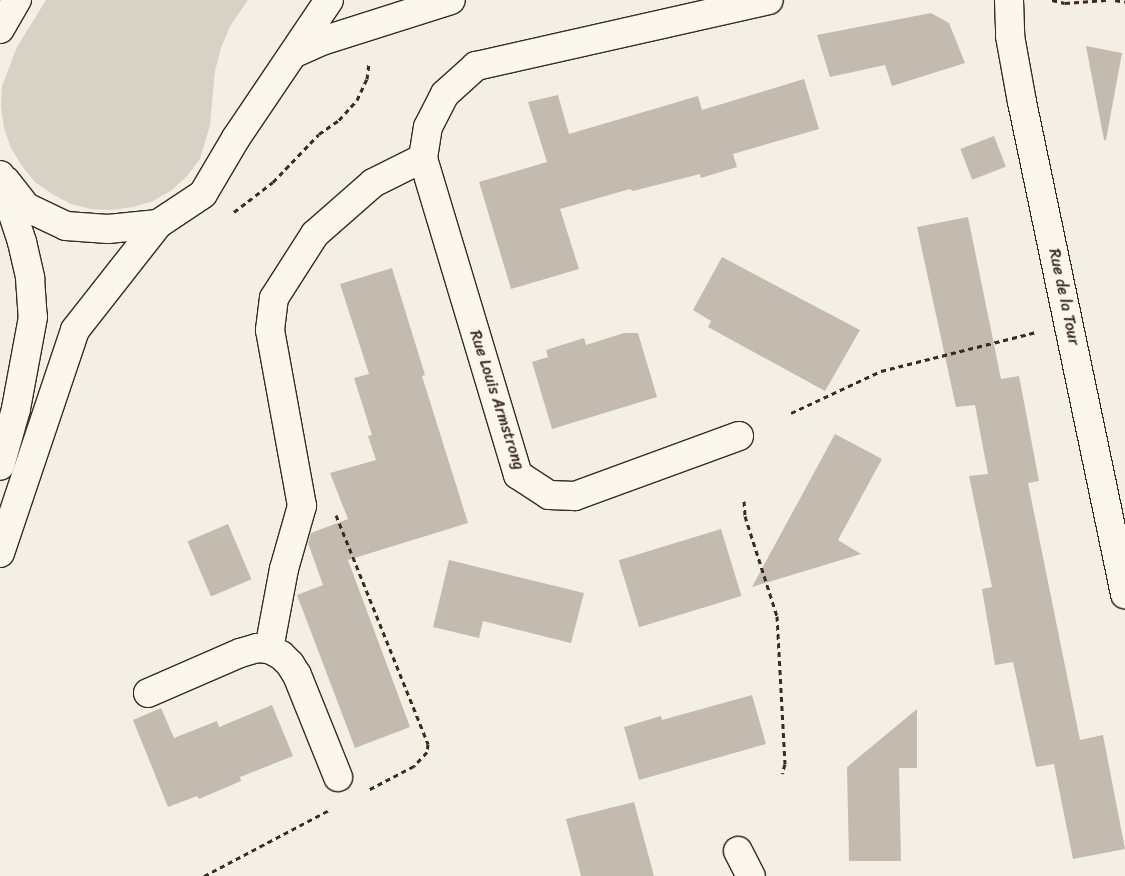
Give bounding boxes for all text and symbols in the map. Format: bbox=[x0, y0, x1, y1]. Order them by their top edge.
street label: Rue de la Tour bbox=[1044, 247, 1084, 347]
street label: Rue Louis Armstrong bbox=[465, 328, 529, 472]

